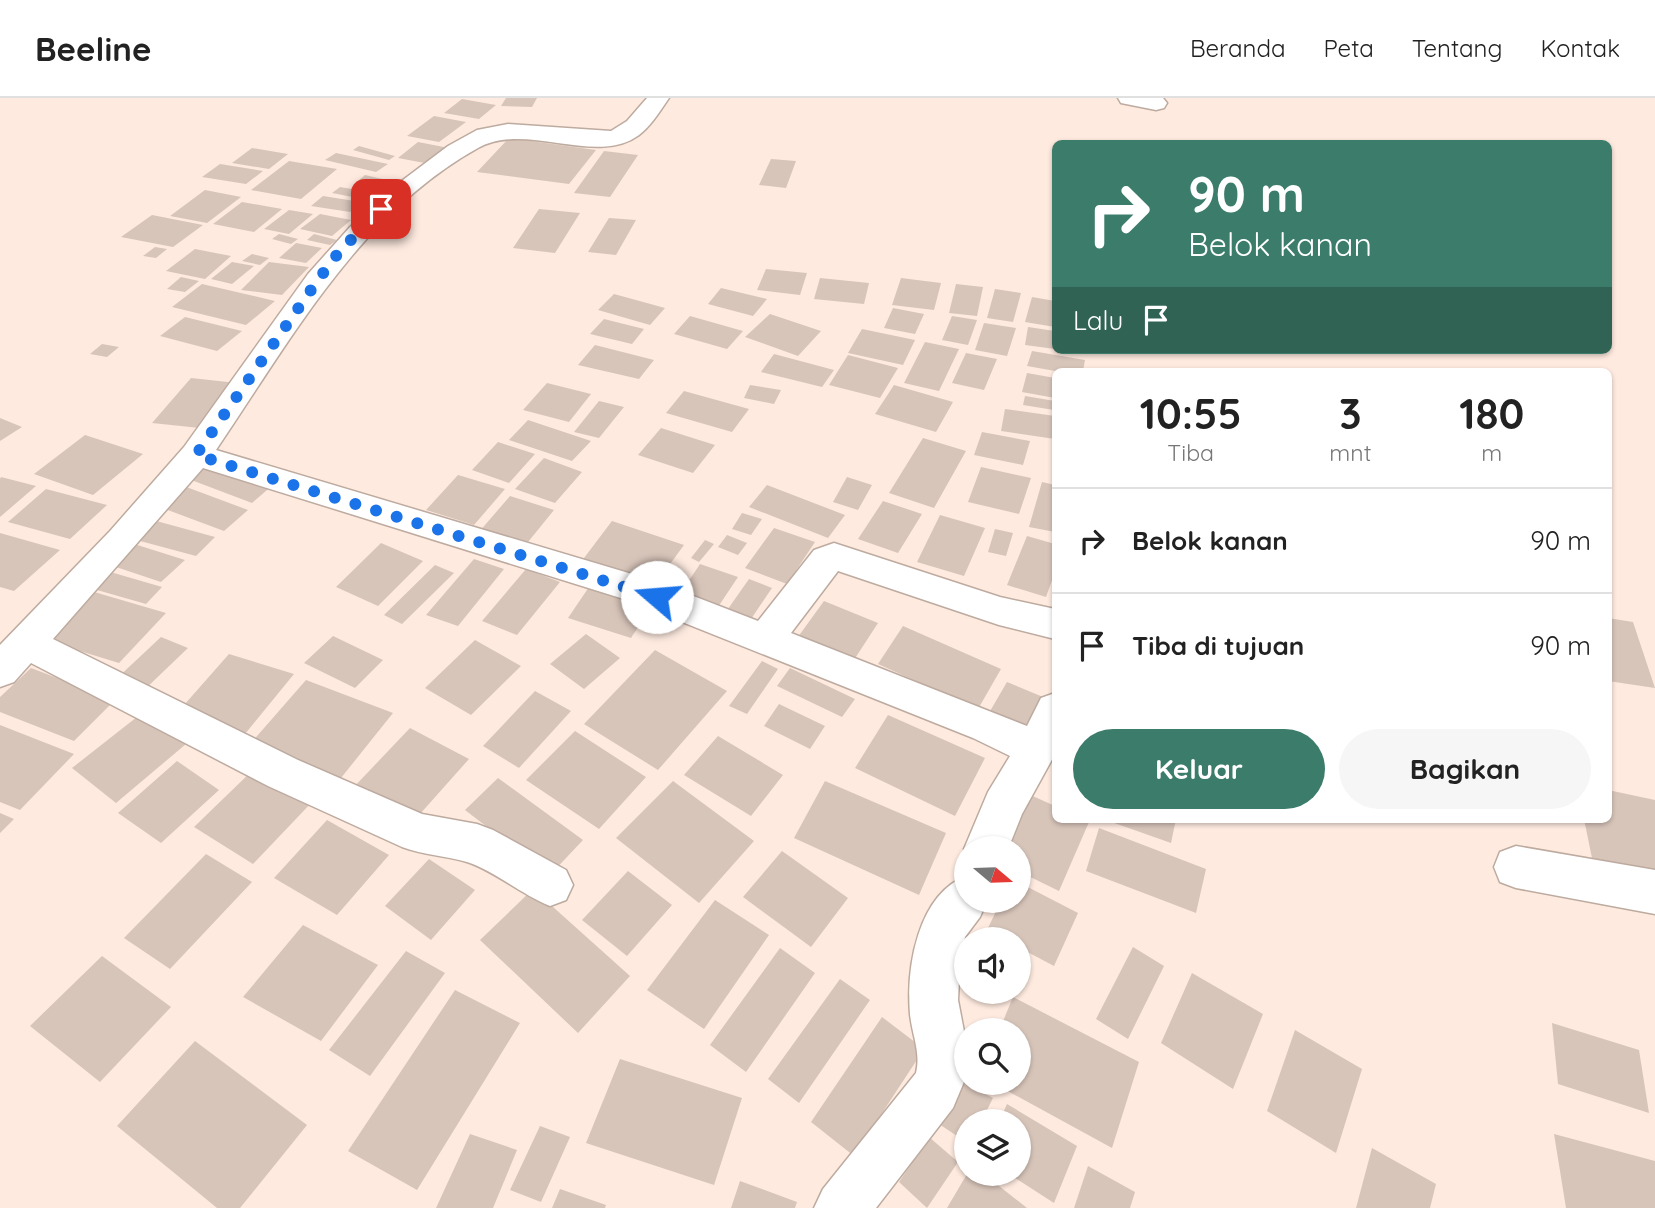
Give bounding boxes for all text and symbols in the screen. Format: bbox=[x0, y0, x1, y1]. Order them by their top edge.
text: Beeline bbox=[35, 28, 151, 69]
text: Beranda bbox=[1190, 33, 1286, 63]
text: Peta bbox=[1324, 33, 1374, 63]
text: Tentang bbox=[1412, 33, 1502, 63]
text: Kontak bbox=[1540, 33, 1620, 63]
text: 90 m bbox=[1188, 163, 1305, 224]
icon: right bbox=[1073, 168, 1164, 259]
pin bbox=[351, 179, 411, 239]
icon: arrive bbox=[362, 190, 400, 228]
text: Belok kanan bbox=[1188, 224, 1372, 264]
icon: arrive bbox=[1137, 301, 1175, 339]
text: Lalu bbox=[1073, 304, 1123, 337]
text: 10:55 bbox=[1140, 387, 1242, 440]
text: 3 bbox=[1339, 387, 1362, 440]
text: 180 bbox=[1459, 387, 1524, 440]
text: Tiba bbox=[1167, 438, 1214, 467]
text: mnt bbox=[1329, 438, 1371, 467]
text: m bbox=[1481, 438, 1502, 467]
icon: right bbox=[1073, 522, 1111, 560]
text: Belok kanan bbox=[1132, 524, 1288, 557]
text: 90 m bbox=[1530, 524, 1591, 557]
position arrow bbox=[620, 560, 694, 634]
icon: arrive bbox=[1073, 627, 1111, 665]
text: Tiba di tujuan bbox=[1132, 629, 1304, 662]
text: 90 m bbox=[1530, 629, 1591, 662]
button: Keluar bbox=[1073, 729, 1325, 809]
button: Bagikan bbox=[1339, 729, 1591, 809]
north arrow bbox=[954, 836, 1031, 914]
map controls bbox=[954, 836, 1031, 1186]
button: sound bbox=[954, 927, 1031, 1004]
button: search bbox=[954, 1018, 1031, 1095]
button: layers bbox=[954, 1109, 1031, 1186]

